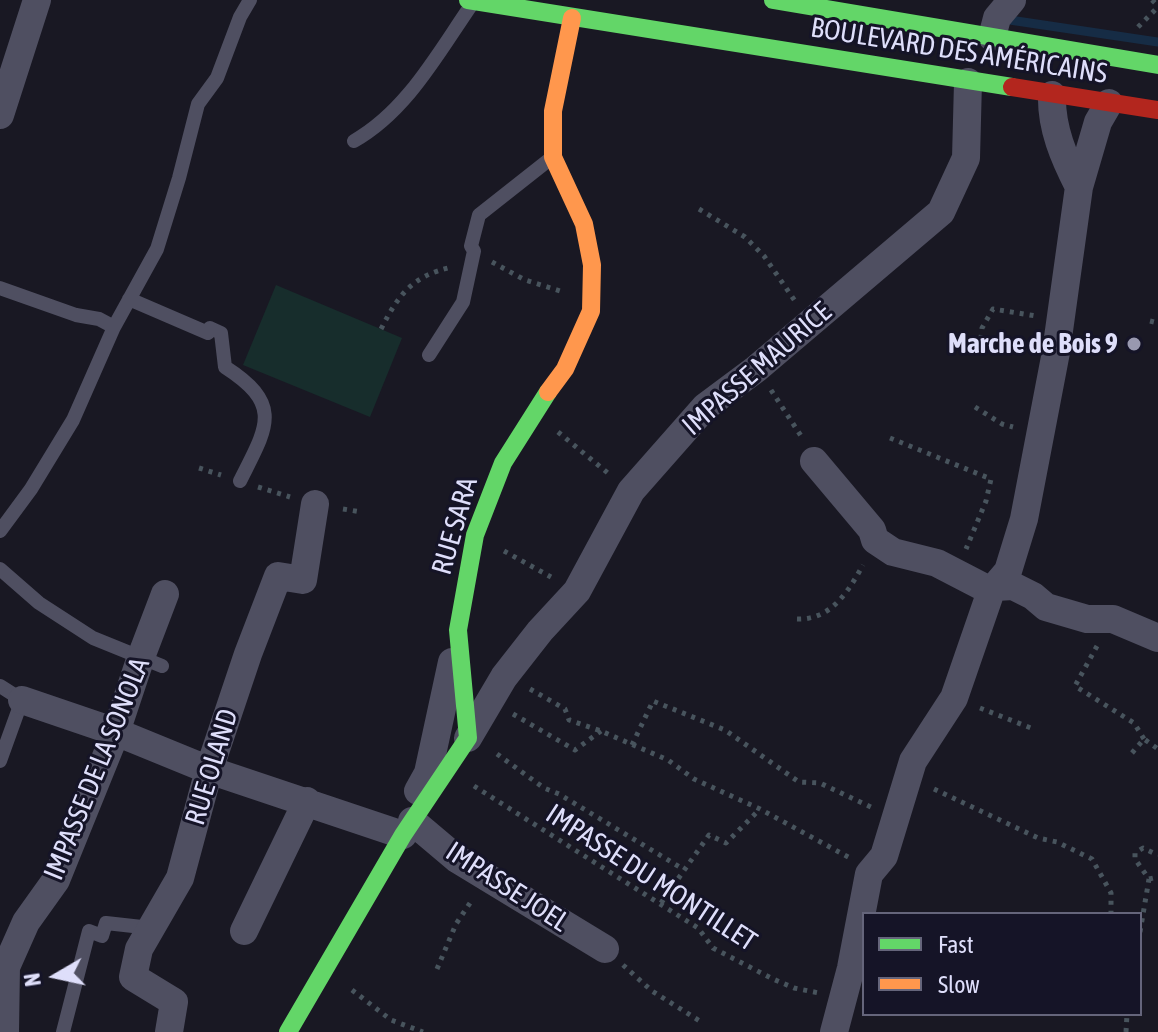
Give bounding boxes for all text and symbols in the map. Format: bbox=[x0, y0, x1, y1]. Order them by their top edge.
street label: BOULEVARD DES AMÉRICAINS bbox=[808, 11, 1110, 91]
street label: IMPASSE MAURICE bbox=[676, 295, 838, 443]
place label: Marche de Bois 9 bbox=[948, 327, 1118, 361]
marker: Marche de Bois 9 bbox=[1125, 335, 1143, 353]
street label: RUE SARA bbox=[425, 474, 485, 578]
street label: IMPASSE DE LA SONOLA bbox=[37, 653, 157, 885]
street label: RUE OLAND bbox=[178, 705, 246, 829]
street label: IMPASSE DU MONTILLET bbox=[539, 797, 763, 959]
street label: IMPASSE JOEL bbox=[439, 835, 575, 939]
legend bbox=[862, 912, 1142, 1016]
text: Fast bbox=[938, 931, 974, 958]
north arrow bbox=[16, 936, 96, 1016]
text: N bbox=[18, 971, 46, 988]
text: Slow bbox=[938, 971, 980, 998]

